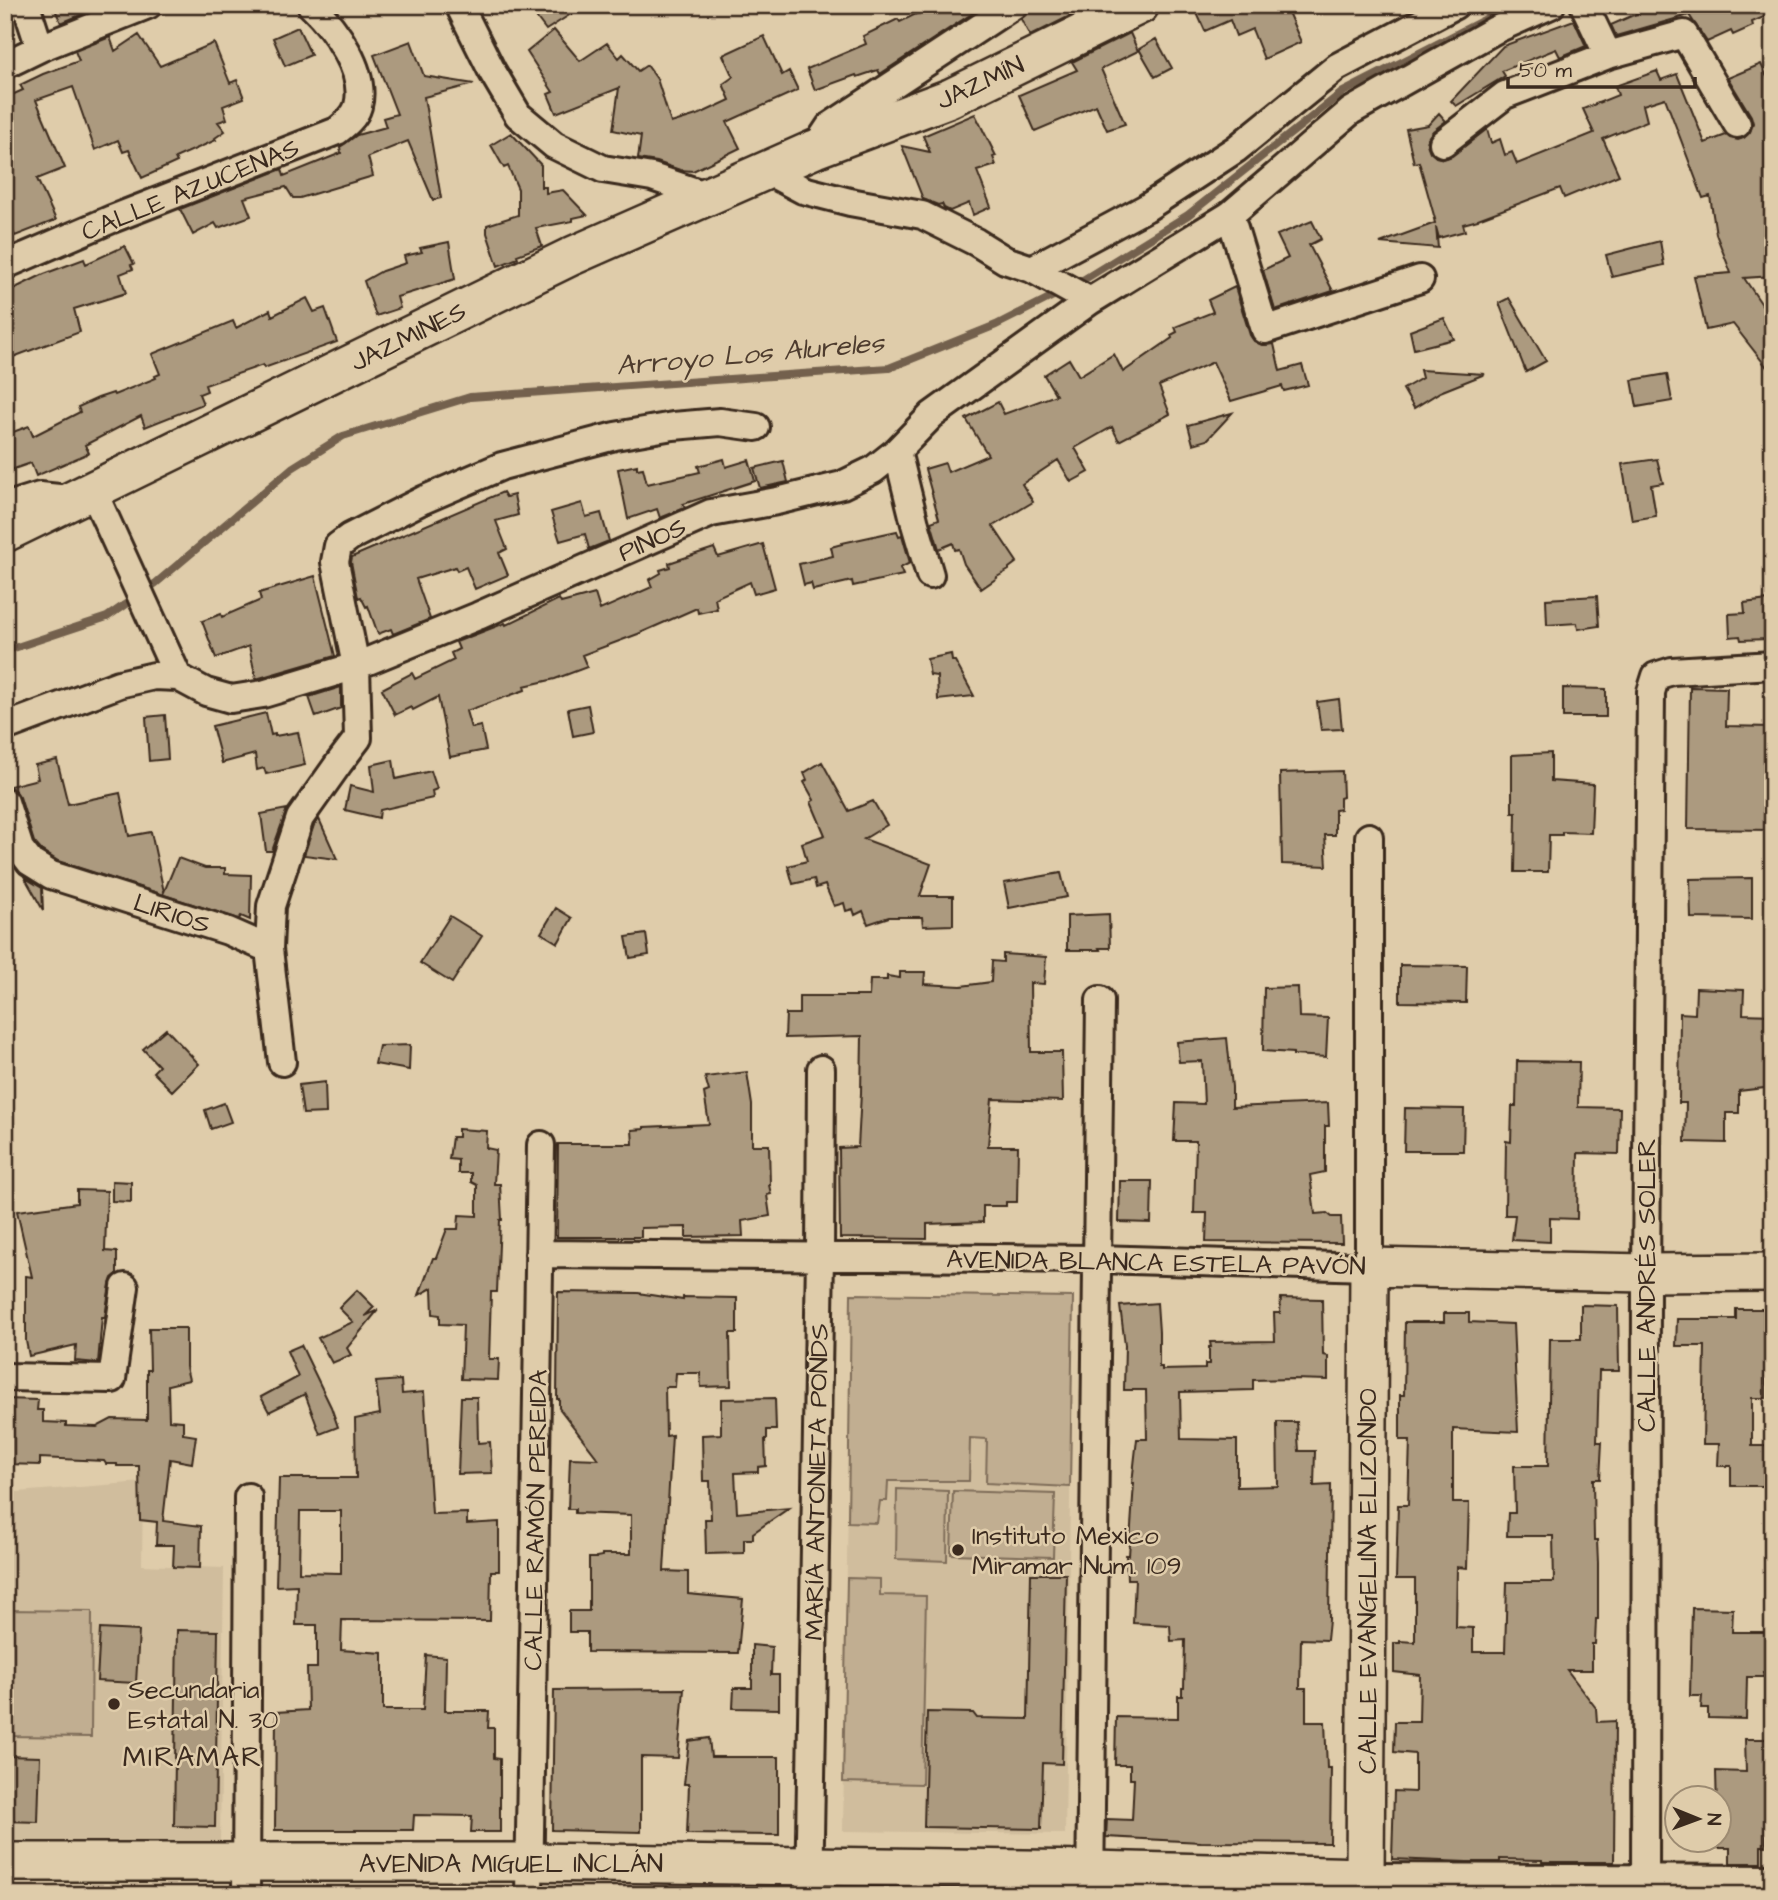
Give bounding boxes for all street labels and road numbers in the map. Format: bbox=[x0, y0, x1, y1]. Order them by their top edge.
street label: JAZMÍN bbox=[931, 47, 1030, 119]
street label: CALLE AZUCENAS bbox=[76, 130, 305, 250]
street label: JAZMINES bbox=[345, 293, 472, 380]
street label: PINOS bbox=[613, 509, 692, 571]
street label: LIRIOS bbox=[129, 885, 215, 943]
street label: CALLE ANDRÉS SOLER bbox=[1629, 1138, 1665, 1432]
street label: AVENIDA BLANCA ESTELA PAVÓN bbox=[946, 1241, 1366, 1285]
street label: MARÍA ANTONIETA PONDS bbox=[796, 1323, 838, 1641]
street label: CALLE RAMÓN PEREIDA bbox=[515, 1369, 557, 1671]
street label: CALLE EVANGELINA ELIZONDO bbox=[1350, 1388, 1386, 1774]
street label: AVENIDA MIGUEL INCLÁN bbox=[359, 1846, 663, 1882]

